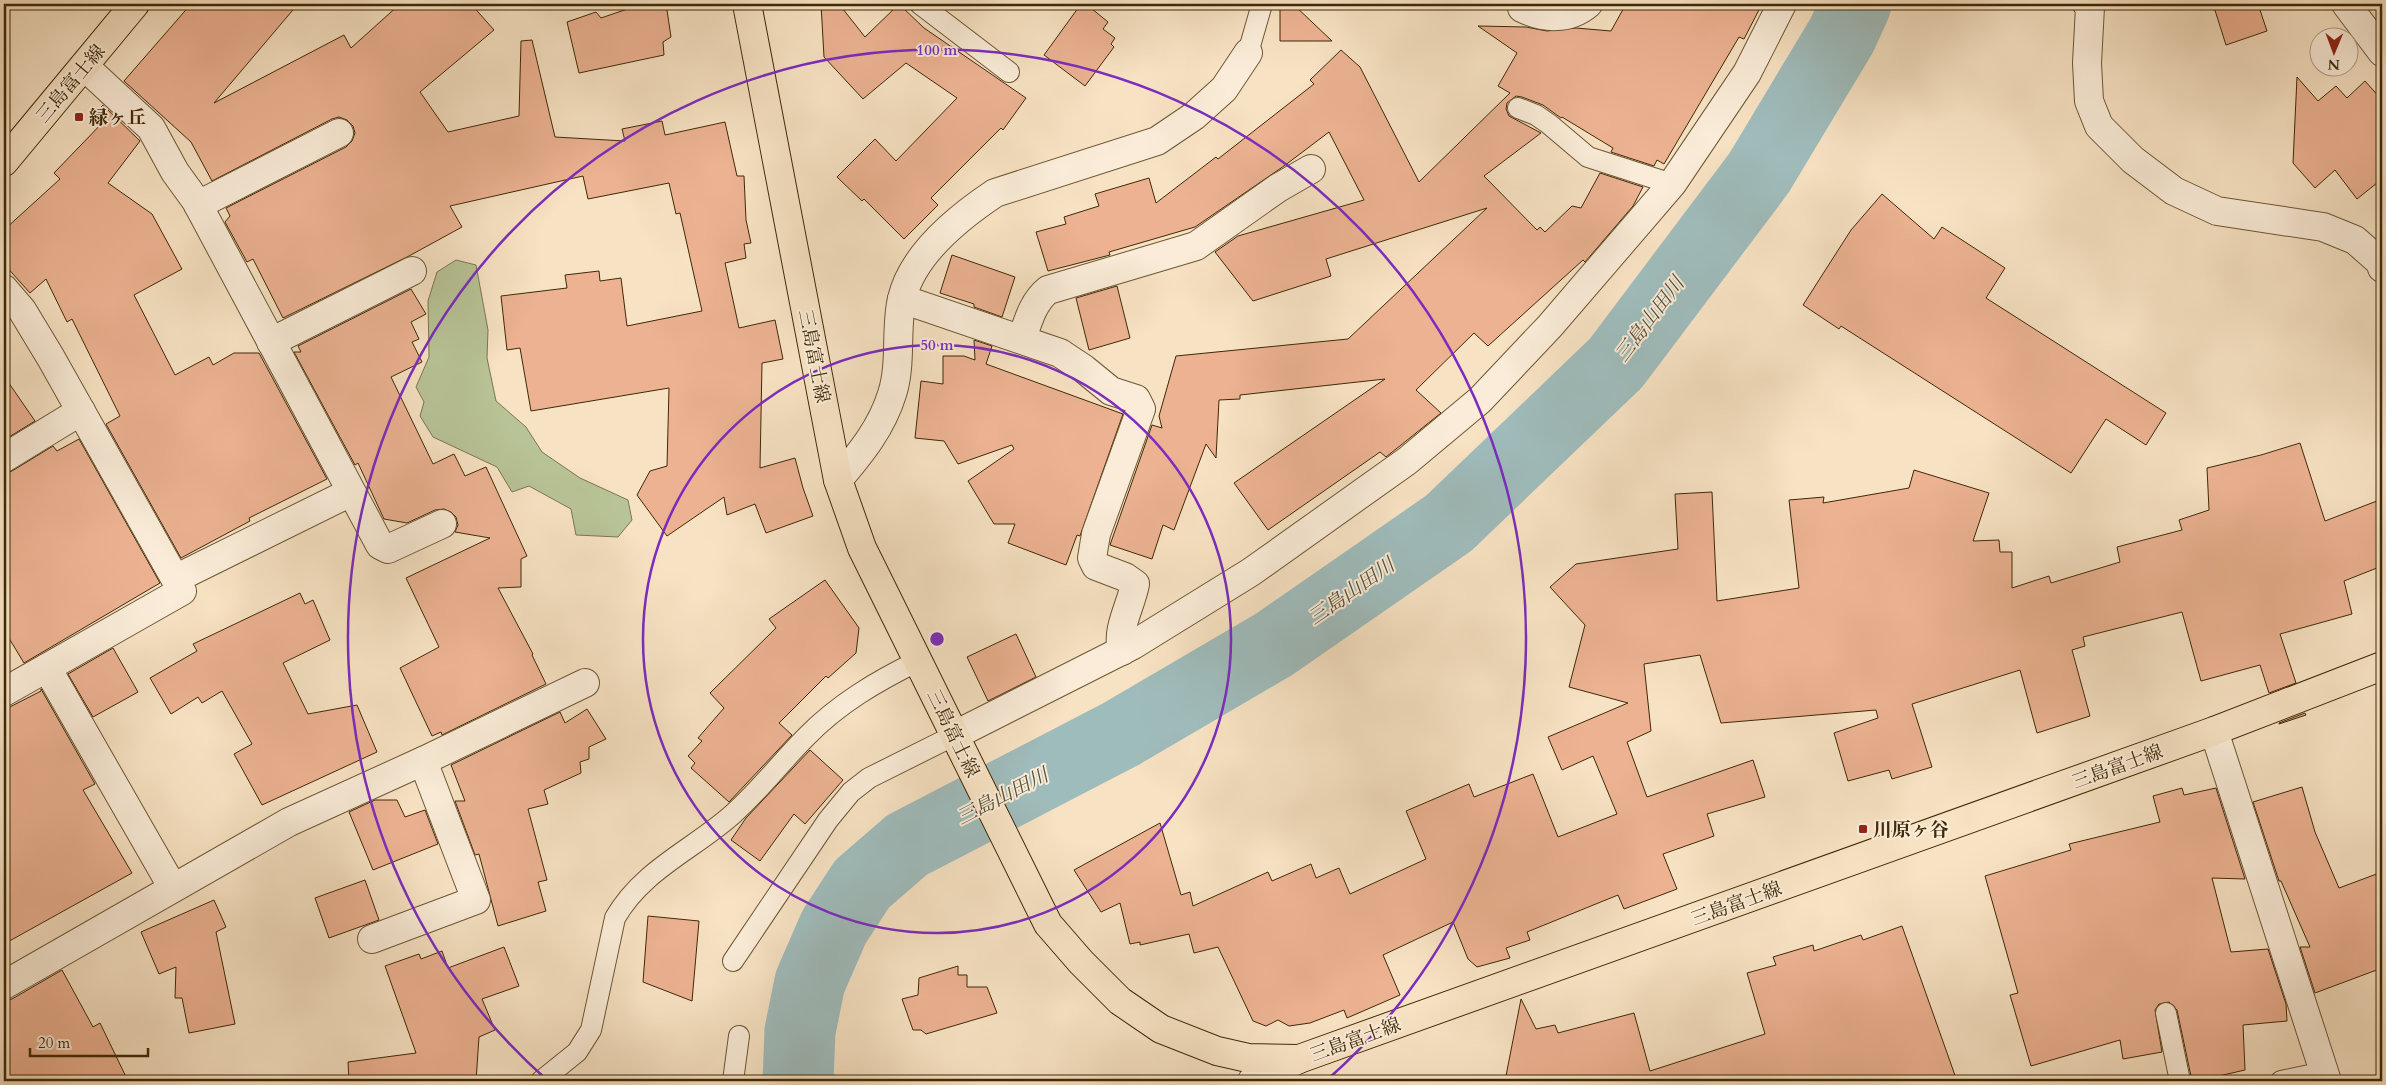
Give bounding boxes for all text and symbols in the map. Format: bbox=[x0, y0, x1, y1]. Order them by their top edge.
north arrow bbox=[2308, 28, 2358, 78]
street label: 三島富士線 bbox=[30, 39, 111, 128]
text: 100 m bbox=[917, 40, 958, 60]
text: N bbox=[2328, 55, 2340, 74]
place label: 緑ヶ丘 bbox=[89, 105, 146, 131]
marker: 緑ヶ丘 bbox=[73, 111, 85, 123]
water label: 三島山田川 bbox=[1609, 270, 1691, 367]
street label: 三島富士線 bbox=[792, 307, 836, 405]
text: 50 m bbox=[920, 335, 954, 355]
water label: 三島山田川 bbox=[1303, 551, 1402, 631]
centre of rings bbox=[928, 630, 946, 648]
street label: 三島富士線 bbox=[921, 685, 986, 782]
street label: 三島富士線 bbox=[2068, 738, 2166, 795]
water label: 三島山田川 bbox=[952, 761, 1055, 831]
place label: 川原ヶ谷 bbox=[1873, 817, 1949, 843]
marker: 川原ヶ谷 bbox=[1857, 823, 1869, 835]
street label: 三島富士線 bbox=[1687, 875, 1785, 932]
street label: 三島富士線 bbox=[1306, 1011, 1404, 1068]
scale bar bbox=[30, 1025, 148, 1057]
text: 20 m bbox=[38, 1033, 70, 1053]

